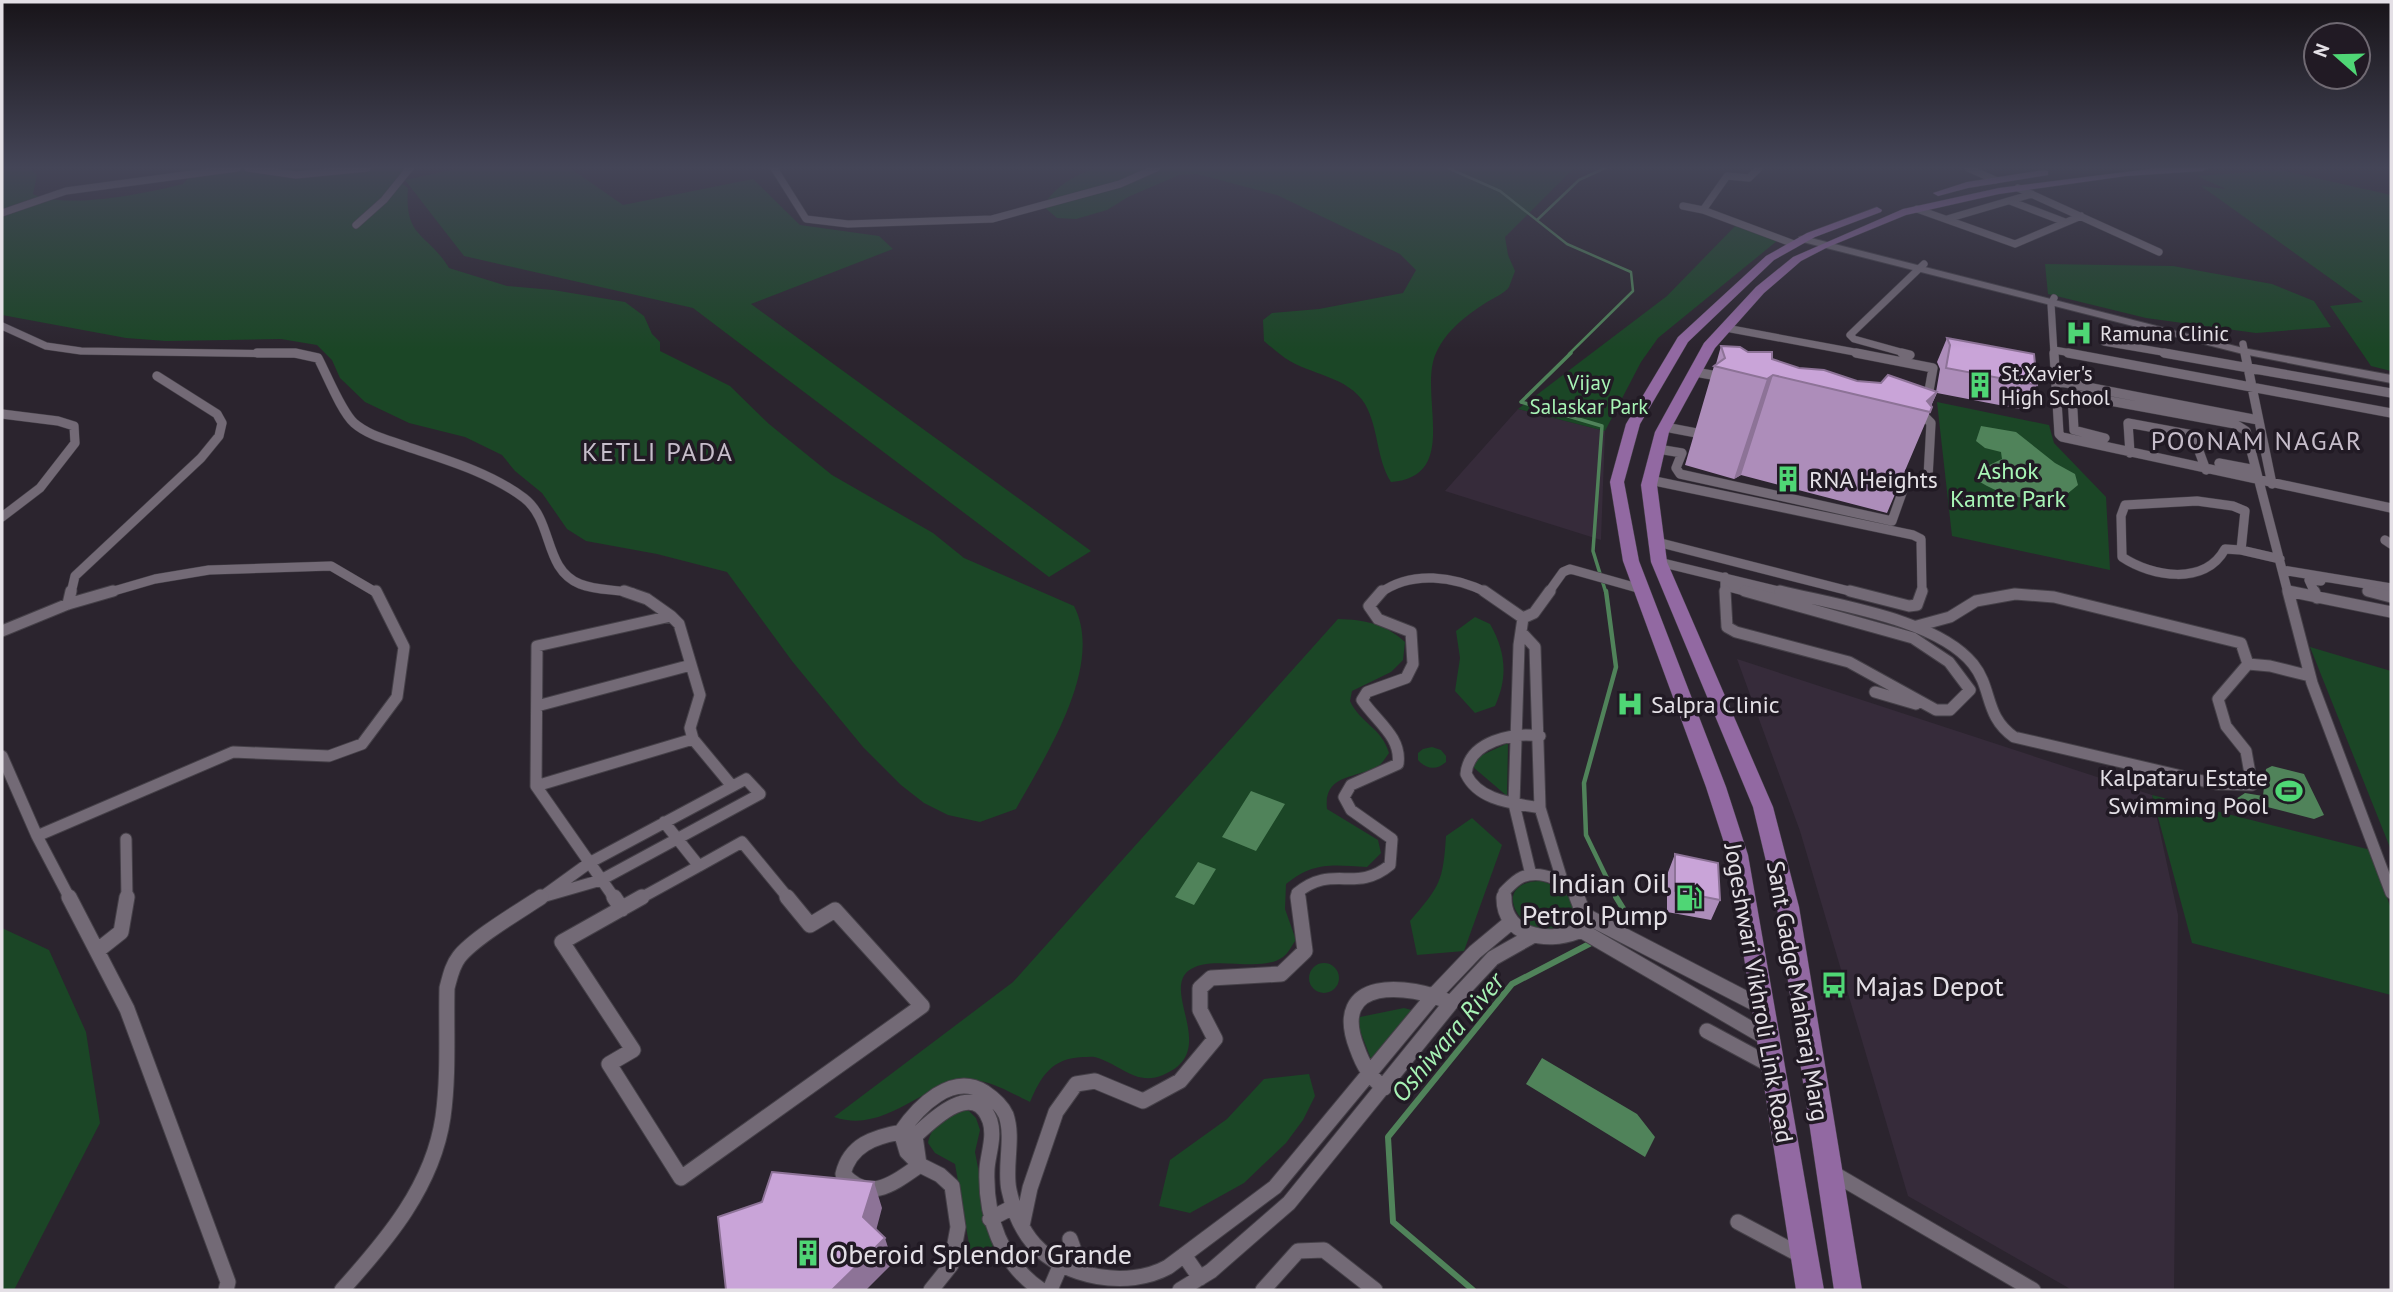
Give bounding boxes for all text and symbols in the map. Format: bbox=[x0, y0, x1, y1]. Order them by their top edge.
north arrow bbox=[2302, 21, 2372, 91]
text: N bbox=[2308, 40, 2334, 60]
hospital icon: Ramuna Clinic bbox=[2064, 318, 2094, 348]
place label: Ramuna Clinic bbox=[2100, 320, 2229, 347]
place label: St.Xavier's High School bbox=[2001, 360, 2110, 411]
park label: Vijay Salaskar Park bbox=[1530, 369, 1648, 420]
building icon: St.Xavier's High School bbox=[1965, 370, 1995, 400]
district label: POONAM NAGAR bbox=[2151, 424, 2363, 457]
district label: KETLI PADA bbox=[582, 435, 734, 468]
park label: Ashok Kamte Park bbox=[1950, 455, 2066, 514]
building icon: RNA Heights bbox=[1773, 464, 1803, 494]
place label: RNA Heights bbox=[1809, 464, 1938, 495]
hospital icon: Salpra Clinic bbox=[1615, 689, 1645, 719]
place label: Salpra Clinic bbox=[1651, 689, 1780, 720]
place label: Kalpataru Estate Swimming Pool bbox=[2100, 762, 2268, 821]
sports icon: Kalpataru Estate Swimming Pool bbox=[2274, 776, 2304, 806]
street label: Jogeshwari Vikhroli Link Road bbox=[1717, 840, 1801, 1145]
street label: Sant Gadge Maharaj Marg bbox=[1760, 858, 1836, 1124]
place label: Indian Oil Petrol Pump bbox=[1522, 864, 1668, 933]
fuel station icon: Indian Oil Petrol Pump bbox=[1674, 883, 1704, 913]
water label: Oshiwara River bbox=[1383, 964, 1512, 1109]
place label: Majas Depot bbox=[1855, 967, 2004, 1004]
bus stop icon: Majas Depot bbox=[1819, 970, 1849, 1000]
place label: Oberoid Splendor Grande bbox=[829, 1235, 1132, 1272]
building icon: Oberoid Splendor Grande bbox=[793, 1238, 823, 1268]

